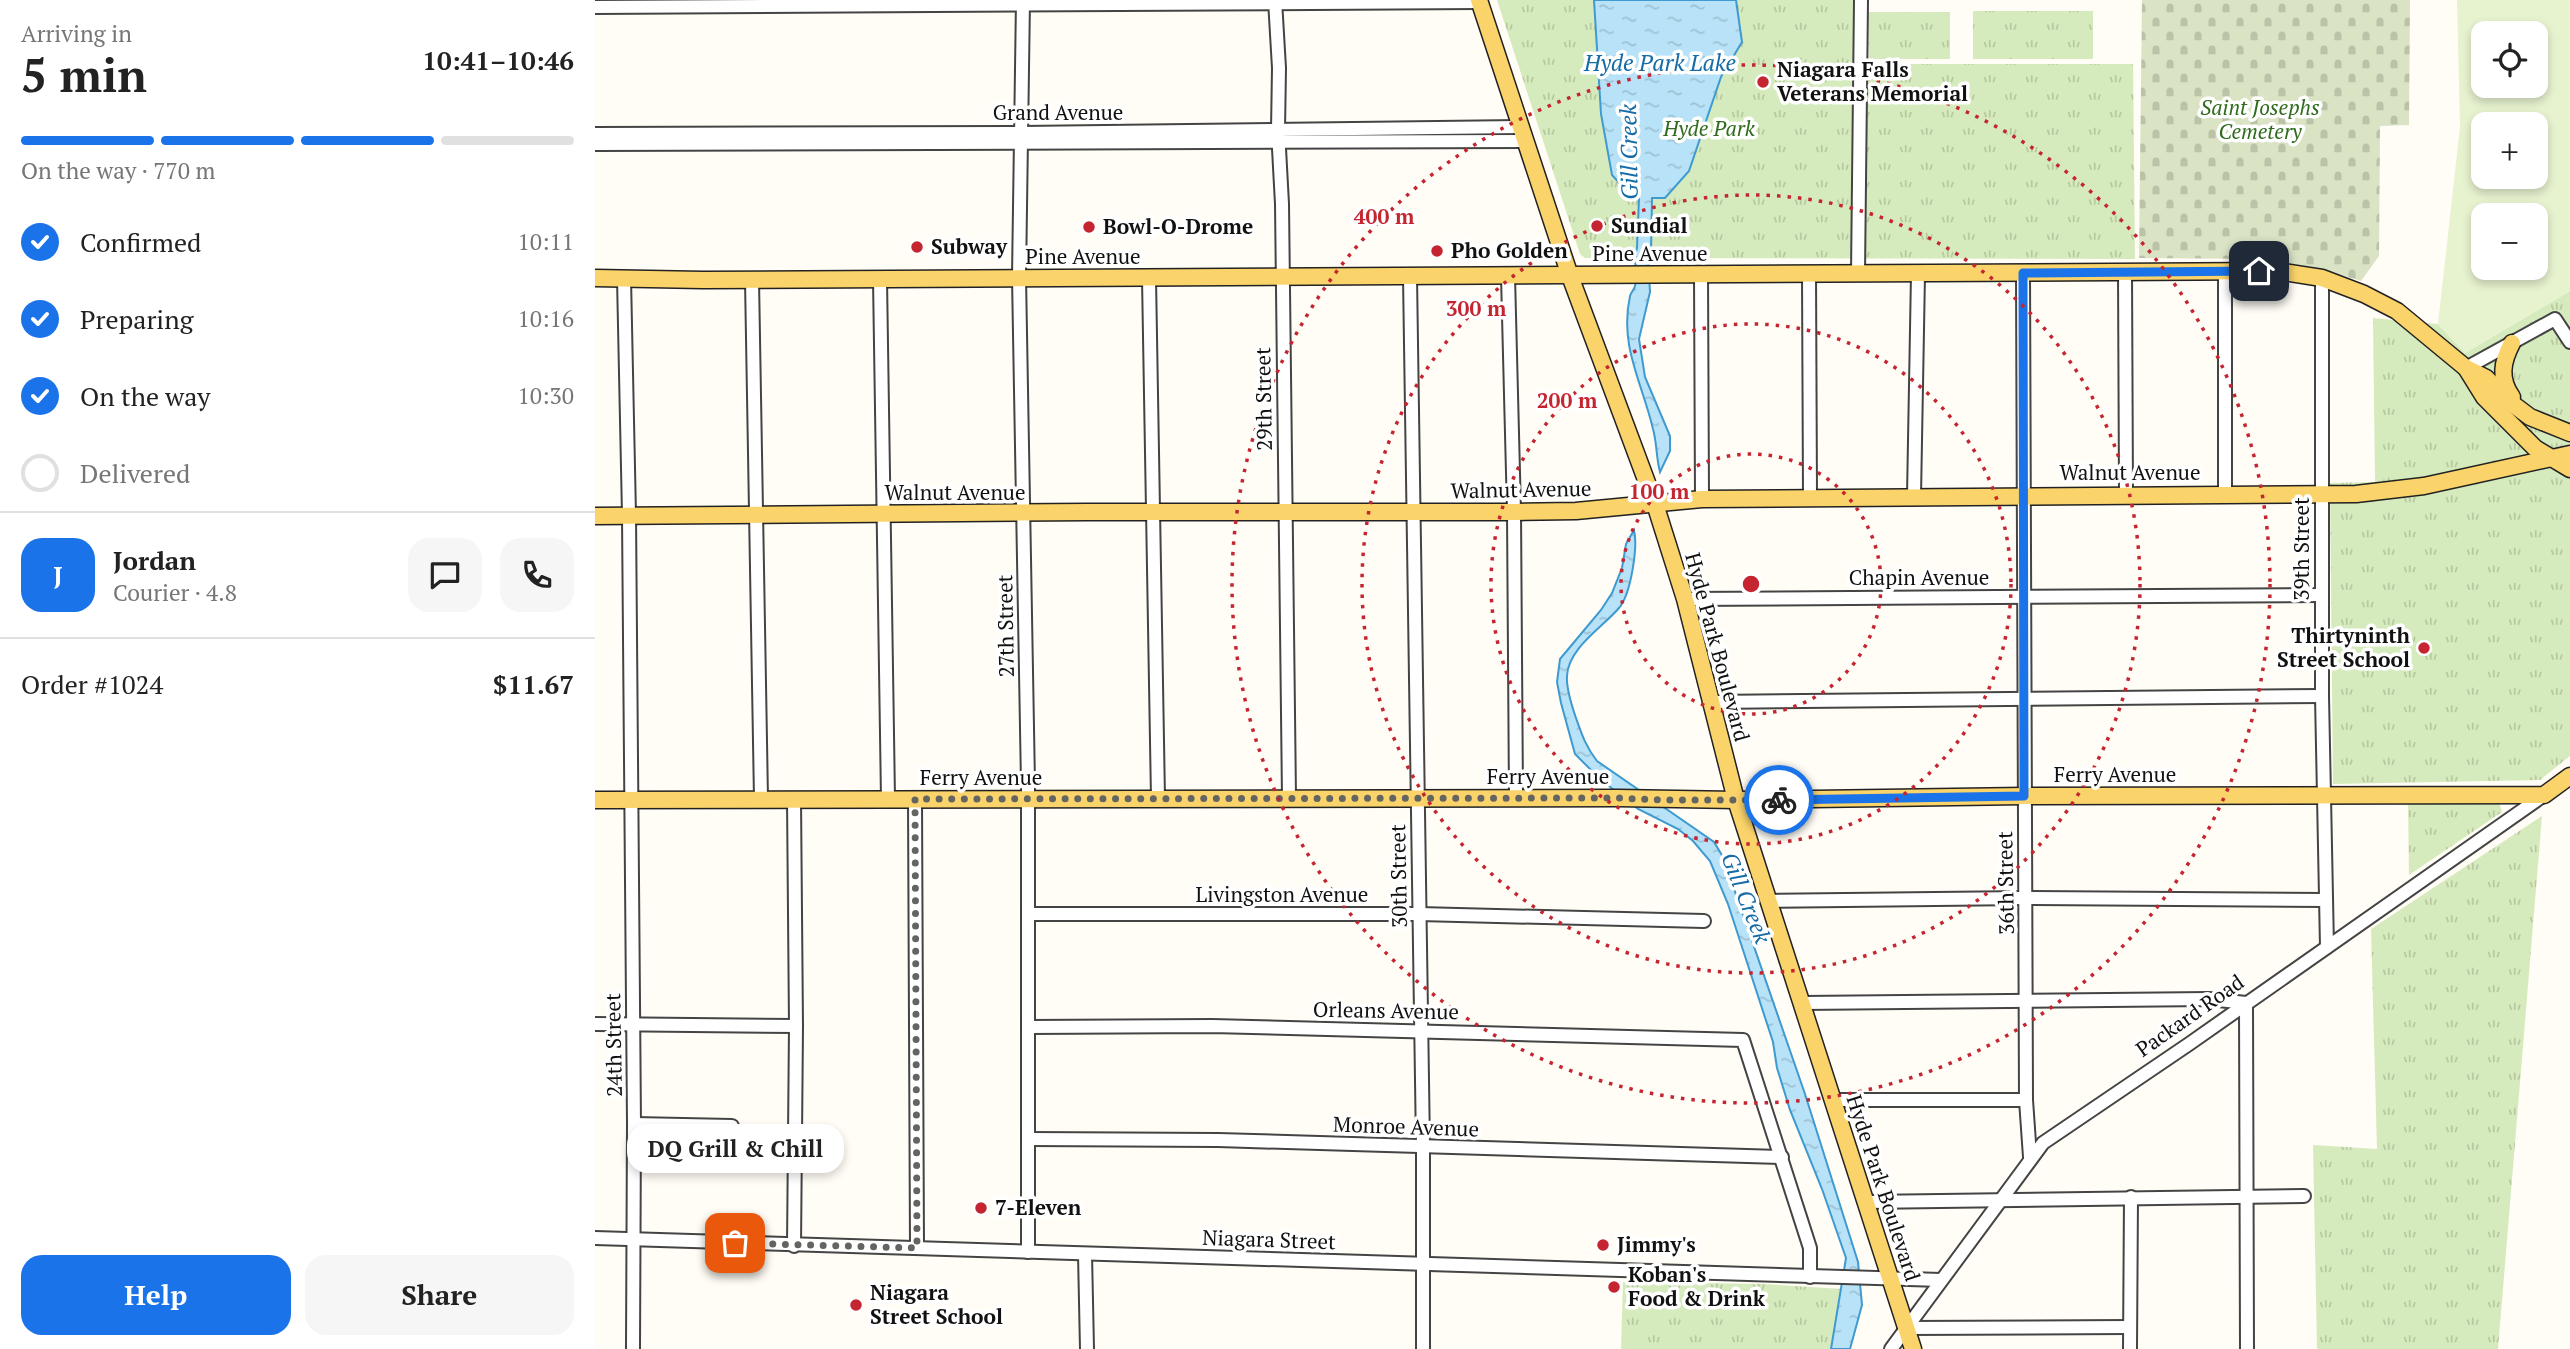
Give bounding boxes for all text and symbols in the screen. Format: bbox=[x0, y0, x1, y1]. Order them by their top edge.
text: Arriving in bbox=[21, 18, 132, 49]
map controls bbox=[2471, 21, 2548, 280]
button: locate bbox=[2471, 21, 2548, 98]
text: 10:41–10:46 bbox=[422, 43, 574, 77]
text: 5 min bbox=[21, 44, 147, 105]
water label: Hyde Park Lake bbox=[1583, 47, 1736, 78]
place label: Niagara Falls Veterans Memorial bbox=[1777, 55, 1968, 107]
marker: Niagara Falls Veterans Memorial bbox=[1755, 74, 1771, 90]
park label: Saint Josephs Cemetery bbox=[2200, 93, 2320, 145]
street label: Grand Avenue bbox=[993, 98, 1123, 126]
water label: Gill Creek bbox=[1612, 103, 1645, 200]
button: + bbox=[2471, 112, 2548, 189]
park label: Hyde Park bbox=[1662, 114, 1756, 142]
text: On the way · 770 m bbox=[21, 155, 215, 186]
text: 400 m bbox=[1354, 202, 1415, 230]
button: − bbox=[2471, 203, 2548, 280]
place label: Sundial bbox=[1611, 211, 1688, 239]
place label: Bowl-O-Drome bbox=[1103, 212, 1253, 240]
marker: Sundial bbox=[1589, 218, 1605, 234]
marker: Bowl-O-Drome bbox=[1081, 219, 1097, 235]
icon: check bbox=[21, 223, 59, 261]
text: Confirmed bbox=[80, 225, 201, 259]
text: 10:11 bbox=[517, 226, 574, 257]
place label: Subway bbox=[931, 232, 1008, 260]
place label: Pho Golden bbox=[1451, 236, 1568, 264]
marker: Subway bbox=[909, 239, 925, 255]
street label: Pine Avenue bbox=[1592, 239, 1708, 267]
pin bbox=[2229, 241, 2289, 301]
street label: Pine Avenue bbox=[1025, 242, 1141, 270]
marker: Pho Golden bbox=[1429, 243, 1445, 259]
icon: home bbox=[2240, 252, 2278, 290]
text: 300 m bbox=[1446, 294, 1507, 322]
icon: check bbox=[21, 300, 59, 338]
text: Preparing bbox=[80, 302, 193, 336]
text: 10:16 bbox=[517, 303, 574, 334]
street label: 29th Street bbox=[1248, 347, 1278, 451]
icon: check bbox=[21, 377, 59, 415]
text: On the way bbox=[80, 379, 211, 413]
text: 10:30 bbox=[517, 380, 574, 411]
text: 200 m bbox=[1537, 386, 1598, 414]
text: Delivered bbox=[80, 456, 190, 490]
street label: Walnut Avenue bbox=[2060, 458, 2200, 486]
street label: Walnut Avenue bbox=[1450, 474, 1592, 504]
text: 100 m bbox=[1629, 477, 1690, 505]
street label: Walnut Avenue bbox=[885, 478, 1025, 506]
street label: 39th Street bbox=[2287, 497, 2315, 601]
button: chat bbox=[408, 538, 482, 612]
button: phone bbox=[500, 538, 574, 612]
text: Jordan bbox=[113, 543, 196, 577]
street label: Hyde Park Boulevard bbox=[1679, 549, 1757, 745]
text: J bbox=[53, 558, 63, 592]
street label: Chapin Avenue bbox=[1849, 563, 1989, 591]
centre of rings bbox=[1739, 572, 1763, 596]
street label: 27th Street bbox=[990, 574, 1020, 678]
text: Courier · 4.8 bbox=[113, 577, 237, 608]
place label: Thirtyninth Street School bbox=[2277, 621, 2411, 673]
marker: Thirtyninth Street School bbox=[2416, 640, 2432, 656]
text: Order #1024 bbox=[21, 667, 163, 701]
text: $11.67 bbox=[493, 667, 574, 701]
street label: Ferry Avenue bbox=[2054, 760, 2176, 788]
street label: Ferry Avenue bbox=[1487, 762, 1609, 790]
street label: Ferry Avenue bbox=[920, 763, 1042, 791]
courier bbox=[1744, 765, 1814, 835]
icon: bike bbox=[1760, 781, 1798, 819]
street label: 30th Street bbox=[1383, 824, 1413, 928]
street label: 36th Street bbox=[1990, 831, 2020, 935]
water label: Gill Creek bbox=[1714, 848, 1779, 949]
street label: Livingston Avenue bbox=[1196, 880, 1368, 908]
street label: Packard Road bbox=[2130, 967, 2249, 1063]
street label: 24th Street bbox=[598, 993, 628, 1097]
street label: Orleans Avenue bbox=[1313, 995, 1459, 1025]
street label: Hyde Park Boulevard bbox=[1841, 1091, 1927, 1285]
street label: Monroe Avenue bbox=[1333, 1109, 1479, 1143]
callout: DQ Grill & Chill bbox=[627, 1124, 843, 1173]
text: DQ Grill & Chill bbox=[648, 1133, 823, 1164]
place label: 7-Eleven bbox=[995, 1193, 1082, 1221]
marker: 7-Eleven bbox=[973, 1200, 989, 1216]
pin bbox=[705, 1213, 765, 1273]
street label: Niagara Street bbox=[1202, 1223, 1337, 1255]
icon: bag bbox=[716, 1224, 754, 1262]
place label: Jimmy's bbox=[1617, 1230, 1696, 1258]
marker: Jimmy's bbox=[1595, 1237, 1611, 1253]
button: Help bbox=[21, 1255, 291, 1335]
button: Share bbox=[305, 1255, 574, 1335]
place label: Koban's Food & Drink bbox=[1628, 1260, 1766, 1312]
place label: Niagara Street School bbox=[870, 1278, 1003, 1330]
marker: Koban's Food & Drink bbox=[1606, 1279, 1622, 1295]
marker: Niagara Street School bbox=[848, 1297, 864, 1313]

